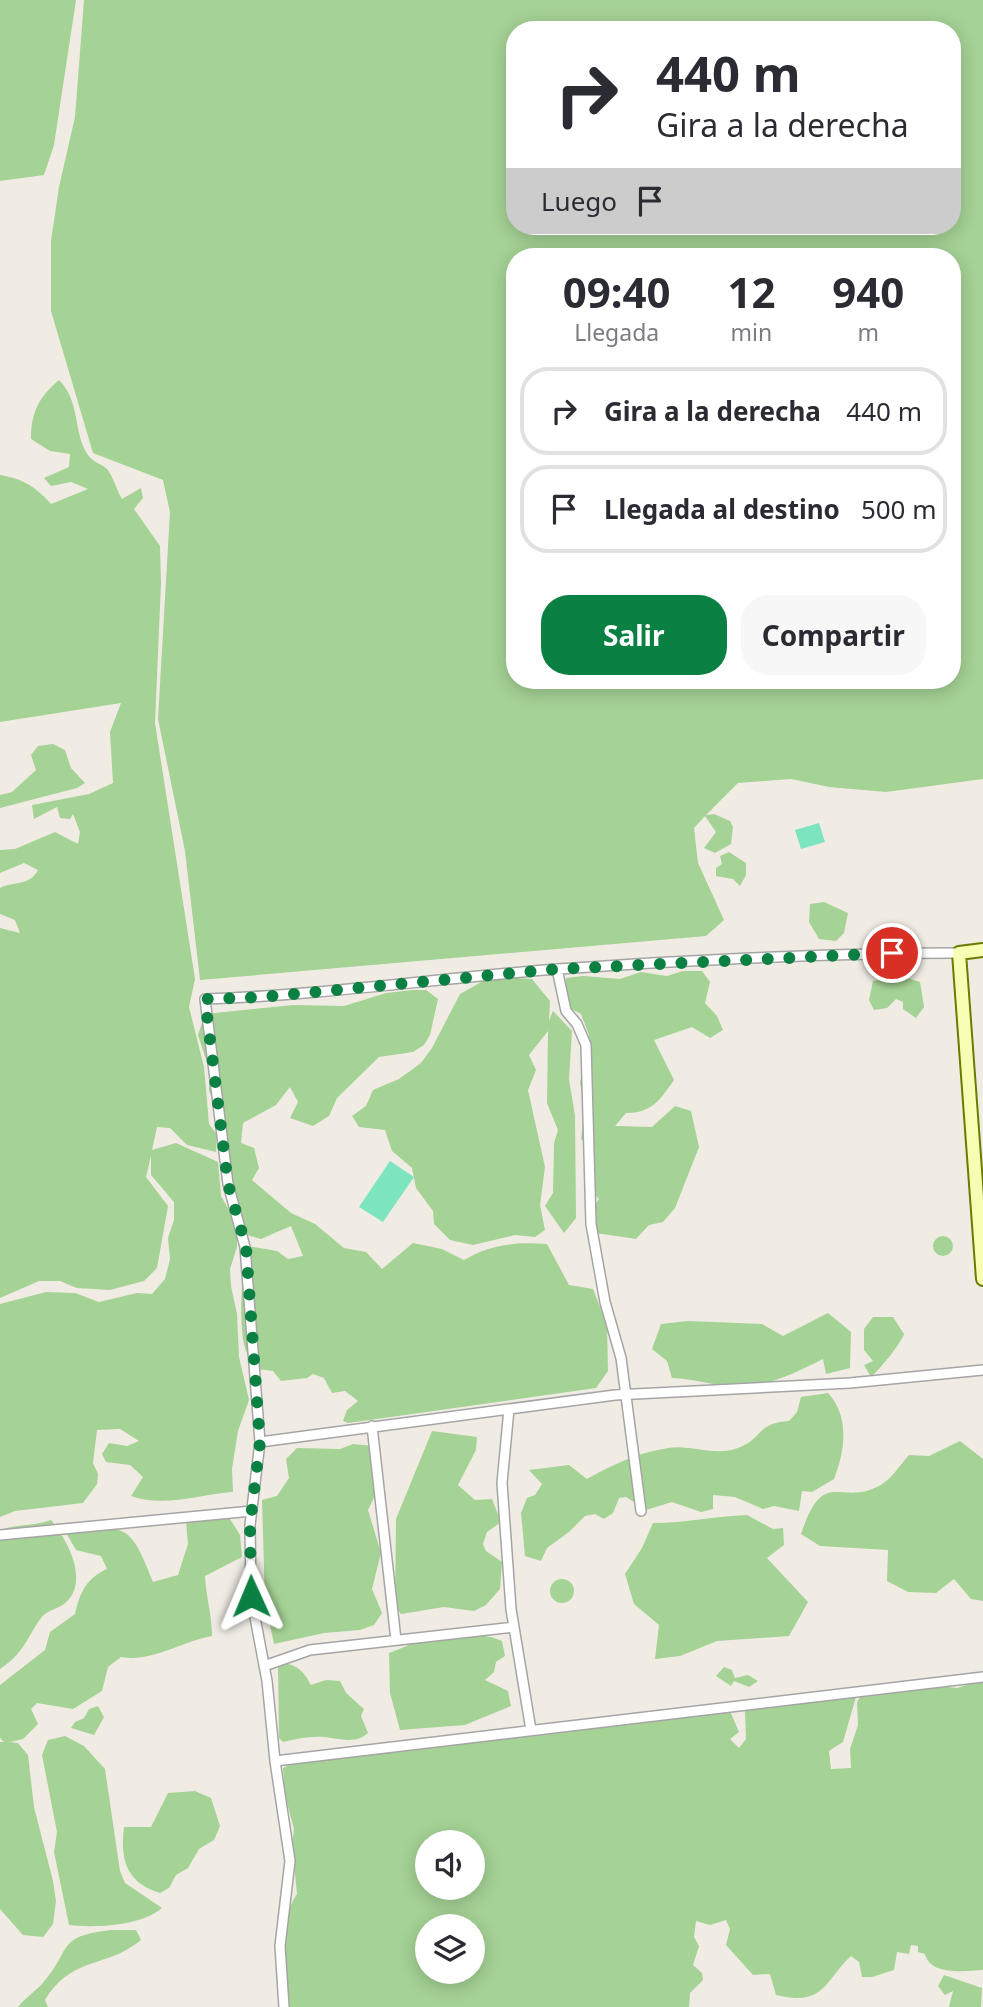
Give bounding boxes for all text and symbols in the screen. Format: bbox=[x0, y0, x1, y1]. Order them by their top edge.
text: 440 m bbox=[656, 40, 801, 106]
icon: right bbox=[541, 49, 632, 140]
text: Gira a la derecha bbox=[656, 103, 909, 146]
icon: arrive bbox=[631, 182, 669, 220]
text: Luego bbox=[541, 183, 617, 219]
text: 09:40 bbox=[563, 263, 671, 320]
text: 12 bbox=[727, 263, 775, 320]
text: 940 bbox=[832, 263, 904, 320]
text: Llegada bbox=[574, 316, 659, 348]
text: min bbox=[731, 316, 772, 348]
text: m bbox=[857, 316, 879, 348]
icon: right bbox=[545, 392, 583, 430]
text: Gira a la derecha bbox=[604, 393, 821, 429]
text: 440 m bbox=[846, 393, 922, 429]
icon: arrive bbox=[545, 490, 583, 528]
text: Llegada al destino bbox=[604, 491, 840, 527]
text: 500 m bbox=[861, 491, 937, 527]
button: Salir bbox=[541, 595, 727, 675]
button: Compartir bbox=[741, 595, 926, 675]
pin bbox=[862, 923, 922, 983]
icon: arrive bbox=[873, 934, 911, 972]
position arrow bbox=[214, 1559, 288, 1633]
map controls bbox=[415, 1830, 485, 1984]
button: sound bbox=[415, 1830, 485, 1900]
button: layers bbox=[415, 1914, 485, 1984]

